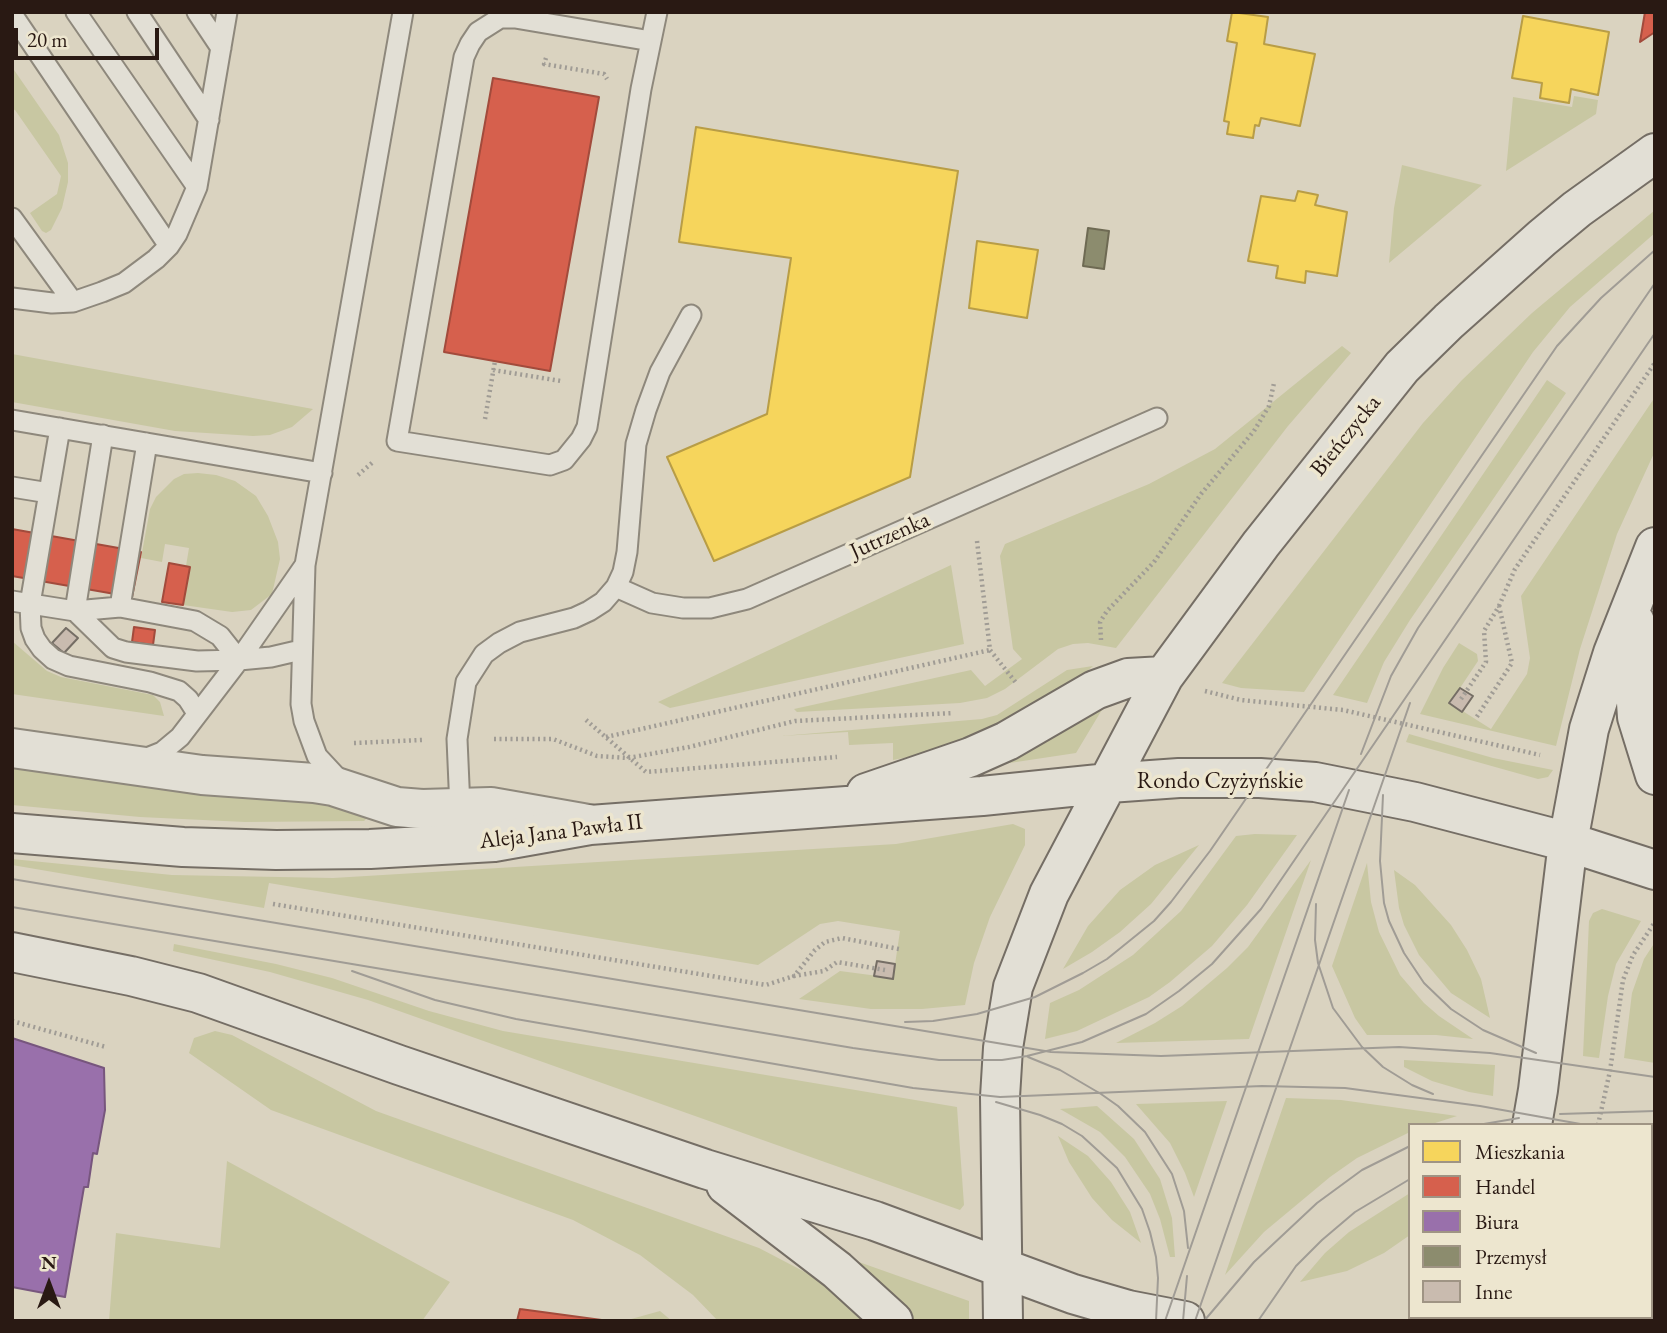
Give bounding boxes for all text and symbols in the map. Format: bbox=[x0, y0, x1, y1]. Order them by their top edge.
scale bar bbox=[18, 14, 163, 58]
text: 20 m bbox=[27, 26, 68, 53]
street label: Bieńczycka bbox=[1305, 390, 1387, 482]
street label: Jutrzenka bbox=[846, 506, 934, 566]
street label: Rondo Czyżyńskie bbox=[1137, 768, 1303, 796]
street label: Aleja Jana Pawła II bbox=[478, 808, 644, 856]
legend bbox=[1408, 1123, 1653, 1319]
text: Mieszkania bbox=[1475, 1138, 1565, 1165]
text: Handel bbox=[1475, 1173, 1535, 1200]
text: Biura bbox=[1475, 1208, 1519, 1235]
text: Przemysł bbox=[1475, 1243, 1547, 1270]
north arrow bbox=[14, 1249, 84, 1319]
text: N bbox=[41, 1250, 57, 1275]
text: Inne bbox=[1475, 1278, 1513, 1305]

